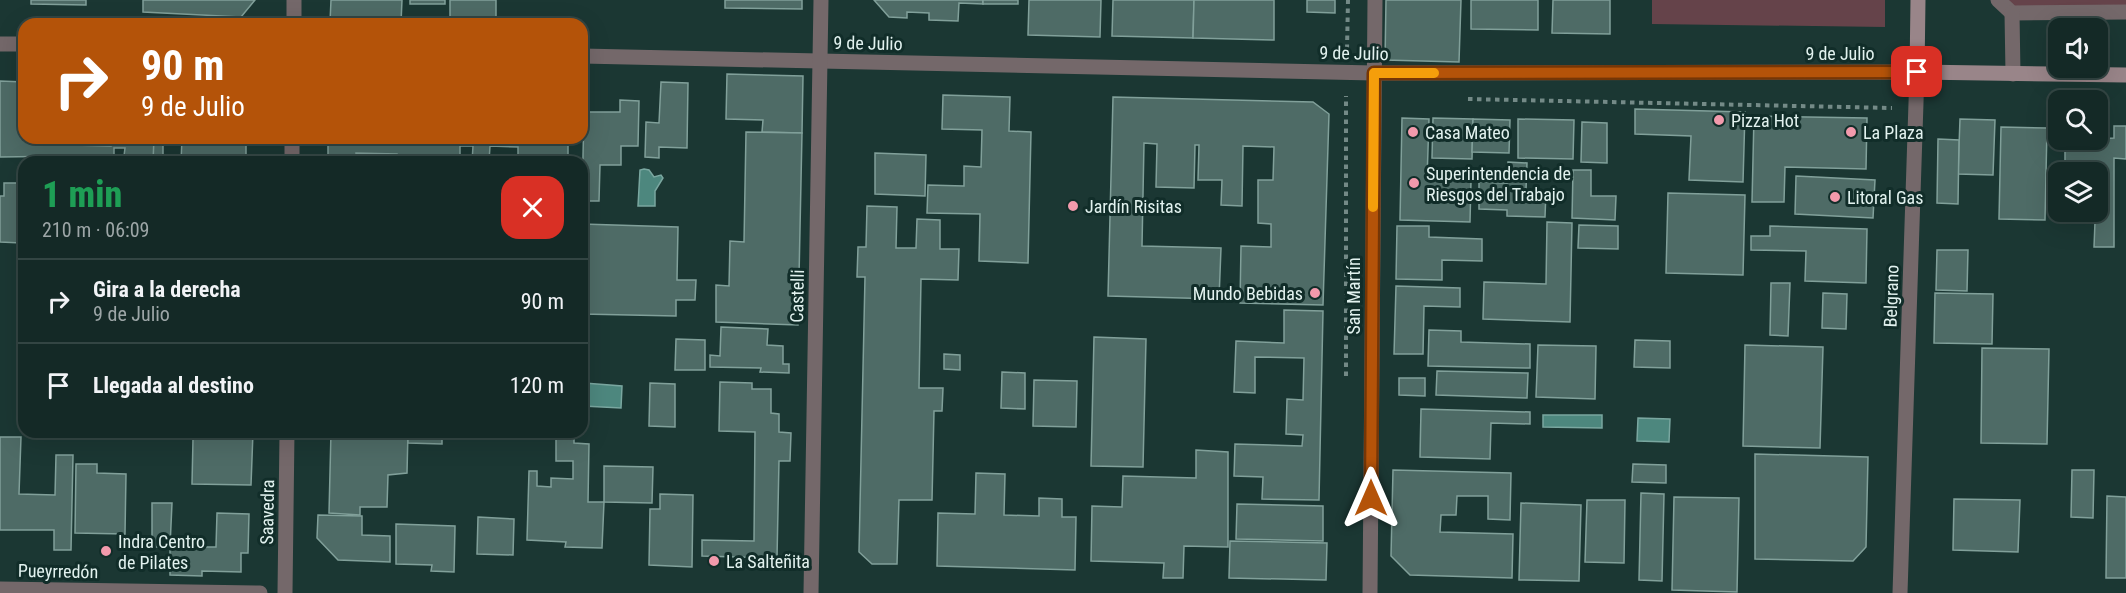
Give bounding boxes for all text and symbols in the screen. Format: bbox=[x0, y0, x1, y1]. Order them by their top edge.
map controls bbox=[2048, 18, 2108, 222]
button: sound bbox=[2048, 18, 2108, 78]
street label: 9 de Julio bbox=[833, 32, 903, 54]
text: 90 m bbox=[141, 41, 224, 90]
icon: right bbox=[42, 42, 120, 120]
street label: 9 de Julio bbox=[1319, 42, 1389, 64]
street label: 9 de Julio bbox=[1805, 43, 1875, 64]
pin bbox=[1891, 46, 1942, 97]
icon: arrive bbox=[1900, 55, 1933, 88]
button: search bbox=[2048, 90, 2108, 150]
text: 9 de Julio bbox=[141, 91, 245, 123]
place label: Pizza Hot bbox=[1731, 110, 1799, 131]
marker: Pizza Hot bbox=[1712, 113, 1726, 127]
place label: Casa Mateo bbox=[1425, 122, 1510, 143]
place label: La Plaza bbox=[1863, 122, 1924, 143]
marker: Casa Mateo bbox=[1406, 125, 1420, 139]
marker: La Plaza bbox=[1844, 125, 1858, 139]
button: layers bbox=[2048, 162, 2108, 222]
place label: Superintendencia de Riesgos del Trabajo bbox=[1426, 163, 1571, 205]
text: 1 min bbox=[42, 174, 122, 216]
button: close bbox=[501, 176, 564, 239]
marker: Superintendencia de Riesgos del Trabajo bbox=[1407, 176, 1421, 190]
place label: Litoral Gas bbox=[1847, 187, 1923, 208]
marker: Litoral Gas bbox=[1828, 190, 1842, 204]
place label: Jardín Risitas bbox=[1085, 196, 1182, 217]
marker: Jardín Risitas bbox=[1066, 199, 1080, 213]
text: 210 m · 06:09 bbox=[42, 218, 149, 242]
street label: San Martín bbox=[1343, 257, 1364, 335]
street label: Belgrano bbox=[1879, 264, 1903, 328]
street label: Castelli bbox=[786, 269, 808, 323]
text: Gira a la derecha bbox=[93, 277, 241, 302]
place label: Mundo Bebidas bbox=[1193, 283, 1303, 304]
icon: right bbox=[42, 285, 75, 318]
marker: Mundo Bebidas bbox=[1308, 286, 1322, 300]
text: 90 m bbox=[521, 289, 564, 314]
text: 9 de Julio bbox=[93, 302, 170, 326]
icon: arrive bbox=[42, 369, 75, 402]
text: Llegada al destino bbox=[93, 373, 254, 398]
text: 120 m bbox=[510, 373, 564, 398]
position arrow bbox=[1339, 466, 1403, 530]
street label: Saavedra bbox=[256, 479, 278, 545]
place label: Indra Centro de Pilates bbox=[118, 531, 205, 573]
marker: Indra Centro de Pilates bbox=[99, 544, 113, 558]
place label: La Salteñita bbox=[726, 551, 810, 572]
marker: La Salteñita bbox=[707, 554, 721, 568]
street label: Pueyrredón bbox=[18, 560, 98, 582]

